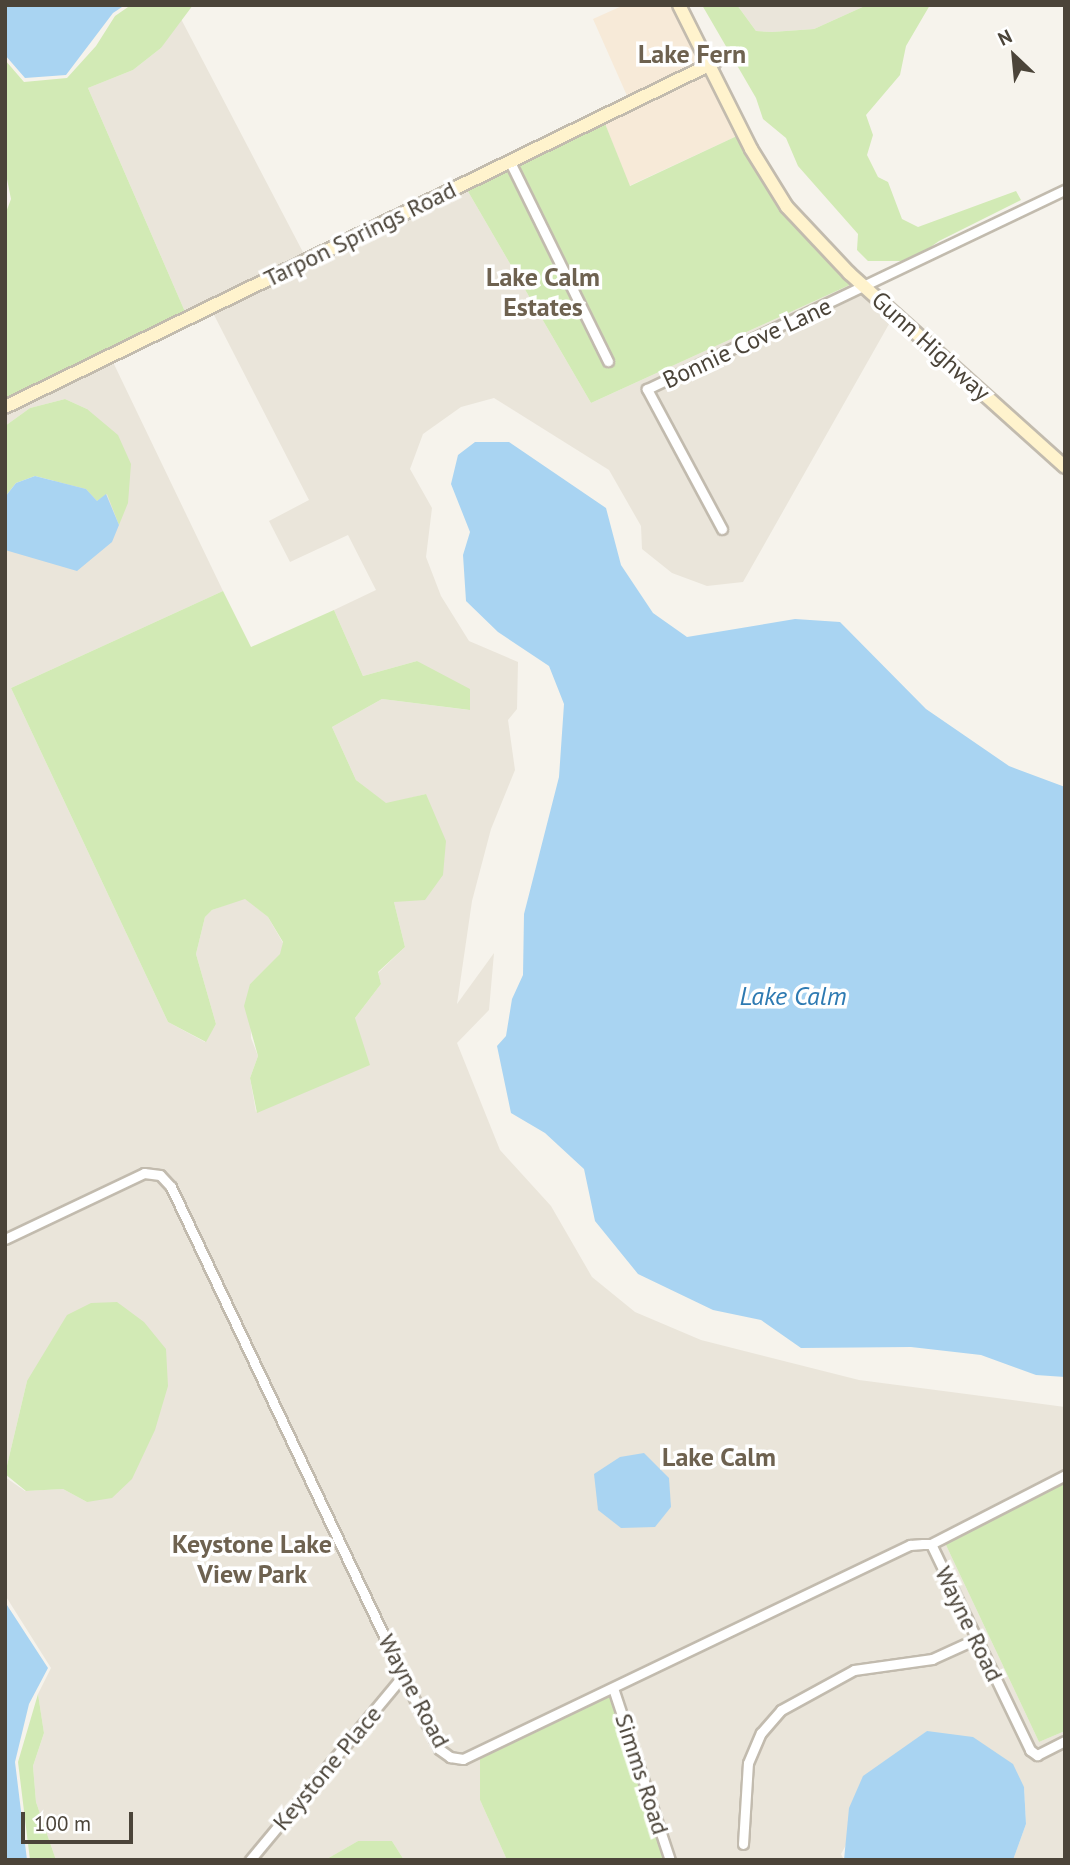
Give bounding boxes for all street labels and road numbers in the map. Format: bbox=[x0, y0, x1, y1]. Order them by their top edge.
street label: Tarpon Springs Road bbox=[259, 175, 461, 293]
street label: Gunn Highway bbox=[866, 285, 996, 407]
street label: Bonnie Cove Lane bbox=[658, 291, 836, 395]
street label: Wayne Road bbox=[929, 1562, 1009, 1686]
street label: Wayne Road bbox=[372, 1629, 456, 1753]
street label: Keystone Place bbox=[267, 1700, 387, 1836]
street label: Simms Road bbox=[609, 1710, 675, 1838]

